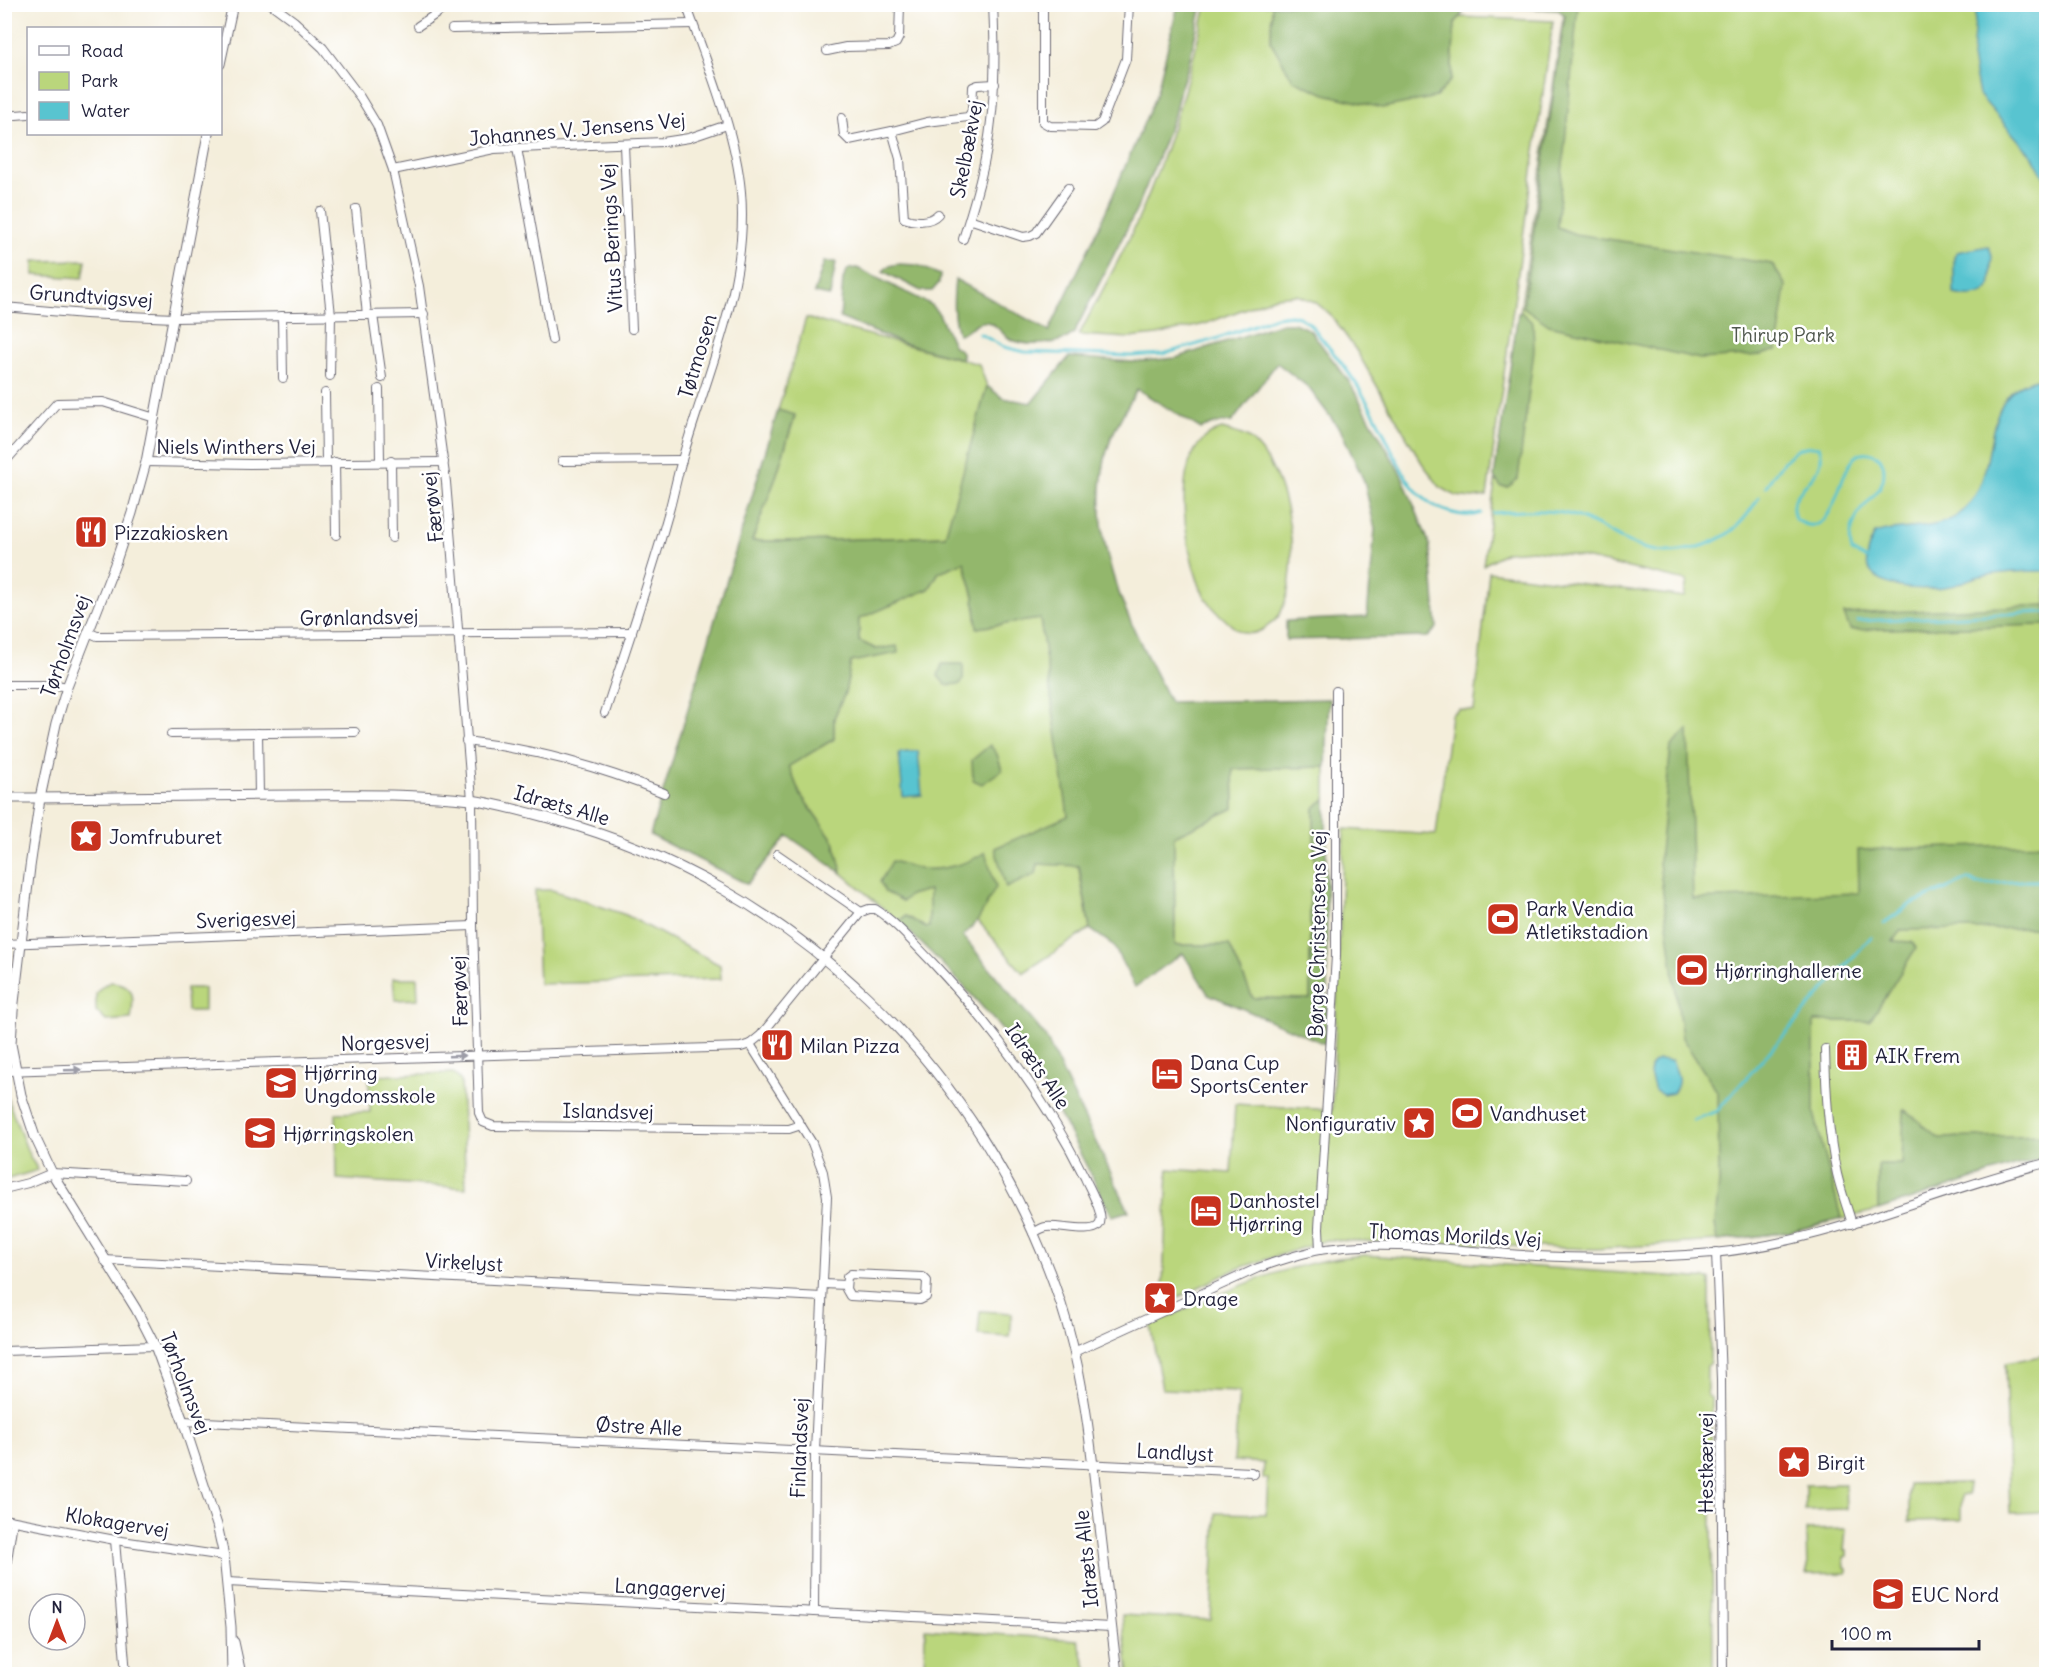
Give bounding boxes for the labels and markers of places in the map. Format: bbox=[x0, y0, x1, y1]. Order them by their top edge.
restaurant icon: Pizzakiosken bbox=[73, 514, 109, 550]
place label: Pizzakiosken bbox=[114, 520, 228, 545]
place icon: Jomfruburet bbox=[68, 818, 104, 854]
place label: Jomfruburet bbox=[109, 824, 222, 849]
place label: Park Vendia Atletikstadion bbox=[1526, 896, 1648, 944]
sports icon: Park Vendia Atletikstadion bbox=[1485, 901, 1521, 937]
sports icon: Hjørringhallerne bbox=[1674, 952, 1710, 988]
place label: Hjørringhallerne bbox=[1715, 958, 1862, 983]
restaurant icon: Milan Pizza bbox=[759, 1027, 795, 1063]
place label: Milan Pizza bbox=[800, 1033, 900, 1058]
building icon: AIK Frem bbox=[1834, 1037, 1870, 1073]
place label: AIK Frem bbox=[1875, 1043, 1960, 1068]
place label: Dana Cup SportsCenter bbox=[1190, 1050, 1308, 1098]
hotel icon: Dana Cup SportsCenter bbox=[1149, 1056, 1185, 1092]
place label: Hjørring Ungdomsskole bbox=[304, 1060, 436, 1108]
school or university icon: Hjørring Ungdomsskole bbox=[263, 1065, 299, 1101]
sports icon: Vandhuset bbox=[1449, 1095, 1485, 1131]
place label: Vandhuset bbox=[1490, 1101, 1586, 1126]
place icon: Nonfigurativ bbox=[1401, 1105, 1437, 1141]
place label: Nonfigurativ bbox=[1286, 1111, 1396, 1136]
school or university icon: Hjørringskolen bbox=[242, 1115, 278, 1151]
place label: Hjørringskolen bbox=[283, 1121, 414, 1146]
place label: Danhostel Hjørring bbox=[1229, 1188, 1320, 1236]
hotel icon: Danhostel Hjørring bbox=[1188, 1193, 1224, 1229]
place icon: Drage bbox=[1142, 1280, 1178, 1316]
place label: Drage bbox=[1183, 1286, 1238, 1311]
place icon: Birgit bbox=[1776, 1444, 1812, 1480]
place label: Birgit bbox=[1817, 1450, 1865, 1475]
school or university icon: EUC Nord bbox=[1870, 1576, 1906, 1612]
place label: EUC Nord bbox=[1911, 1582, 1999, 1607]

